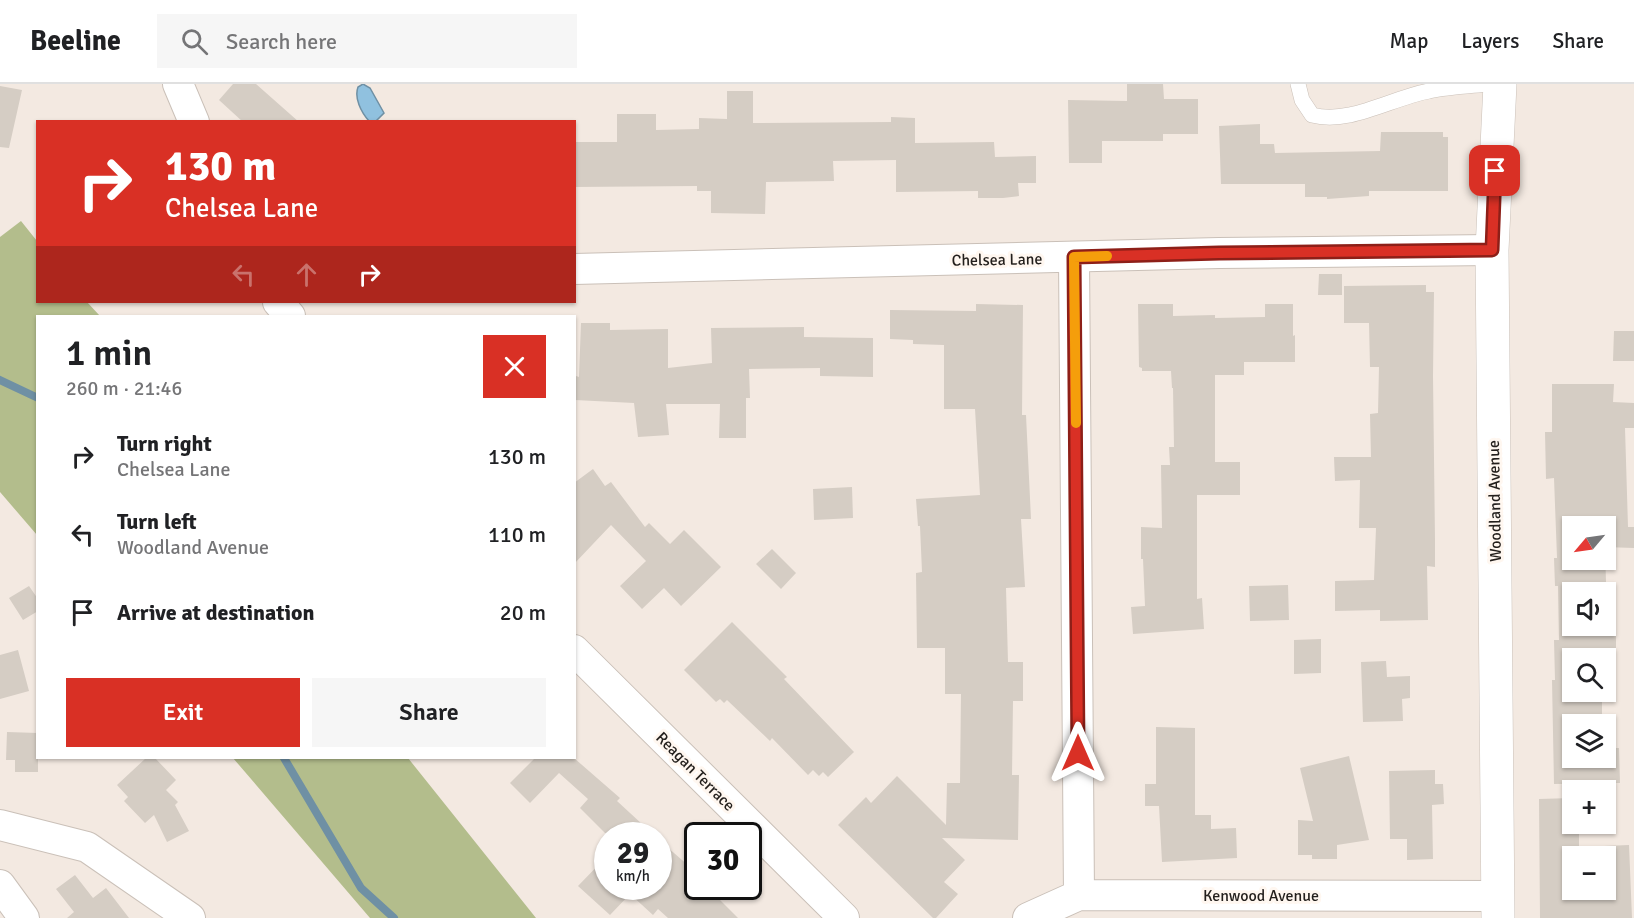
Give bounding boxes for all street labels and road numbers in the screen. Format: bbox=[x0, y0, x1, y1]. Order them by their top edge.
street label: Chelsea Lane bbox=[951, 249, 1043, 271]
street label: Woodland Avenue bbox=[1484, 440, 1506, 562]
street label: Reagan Terrace bbox=[651, 728, 739, 816]
street label: Kenwood Avenue bbox=[1203, 886, 1319, 906]

